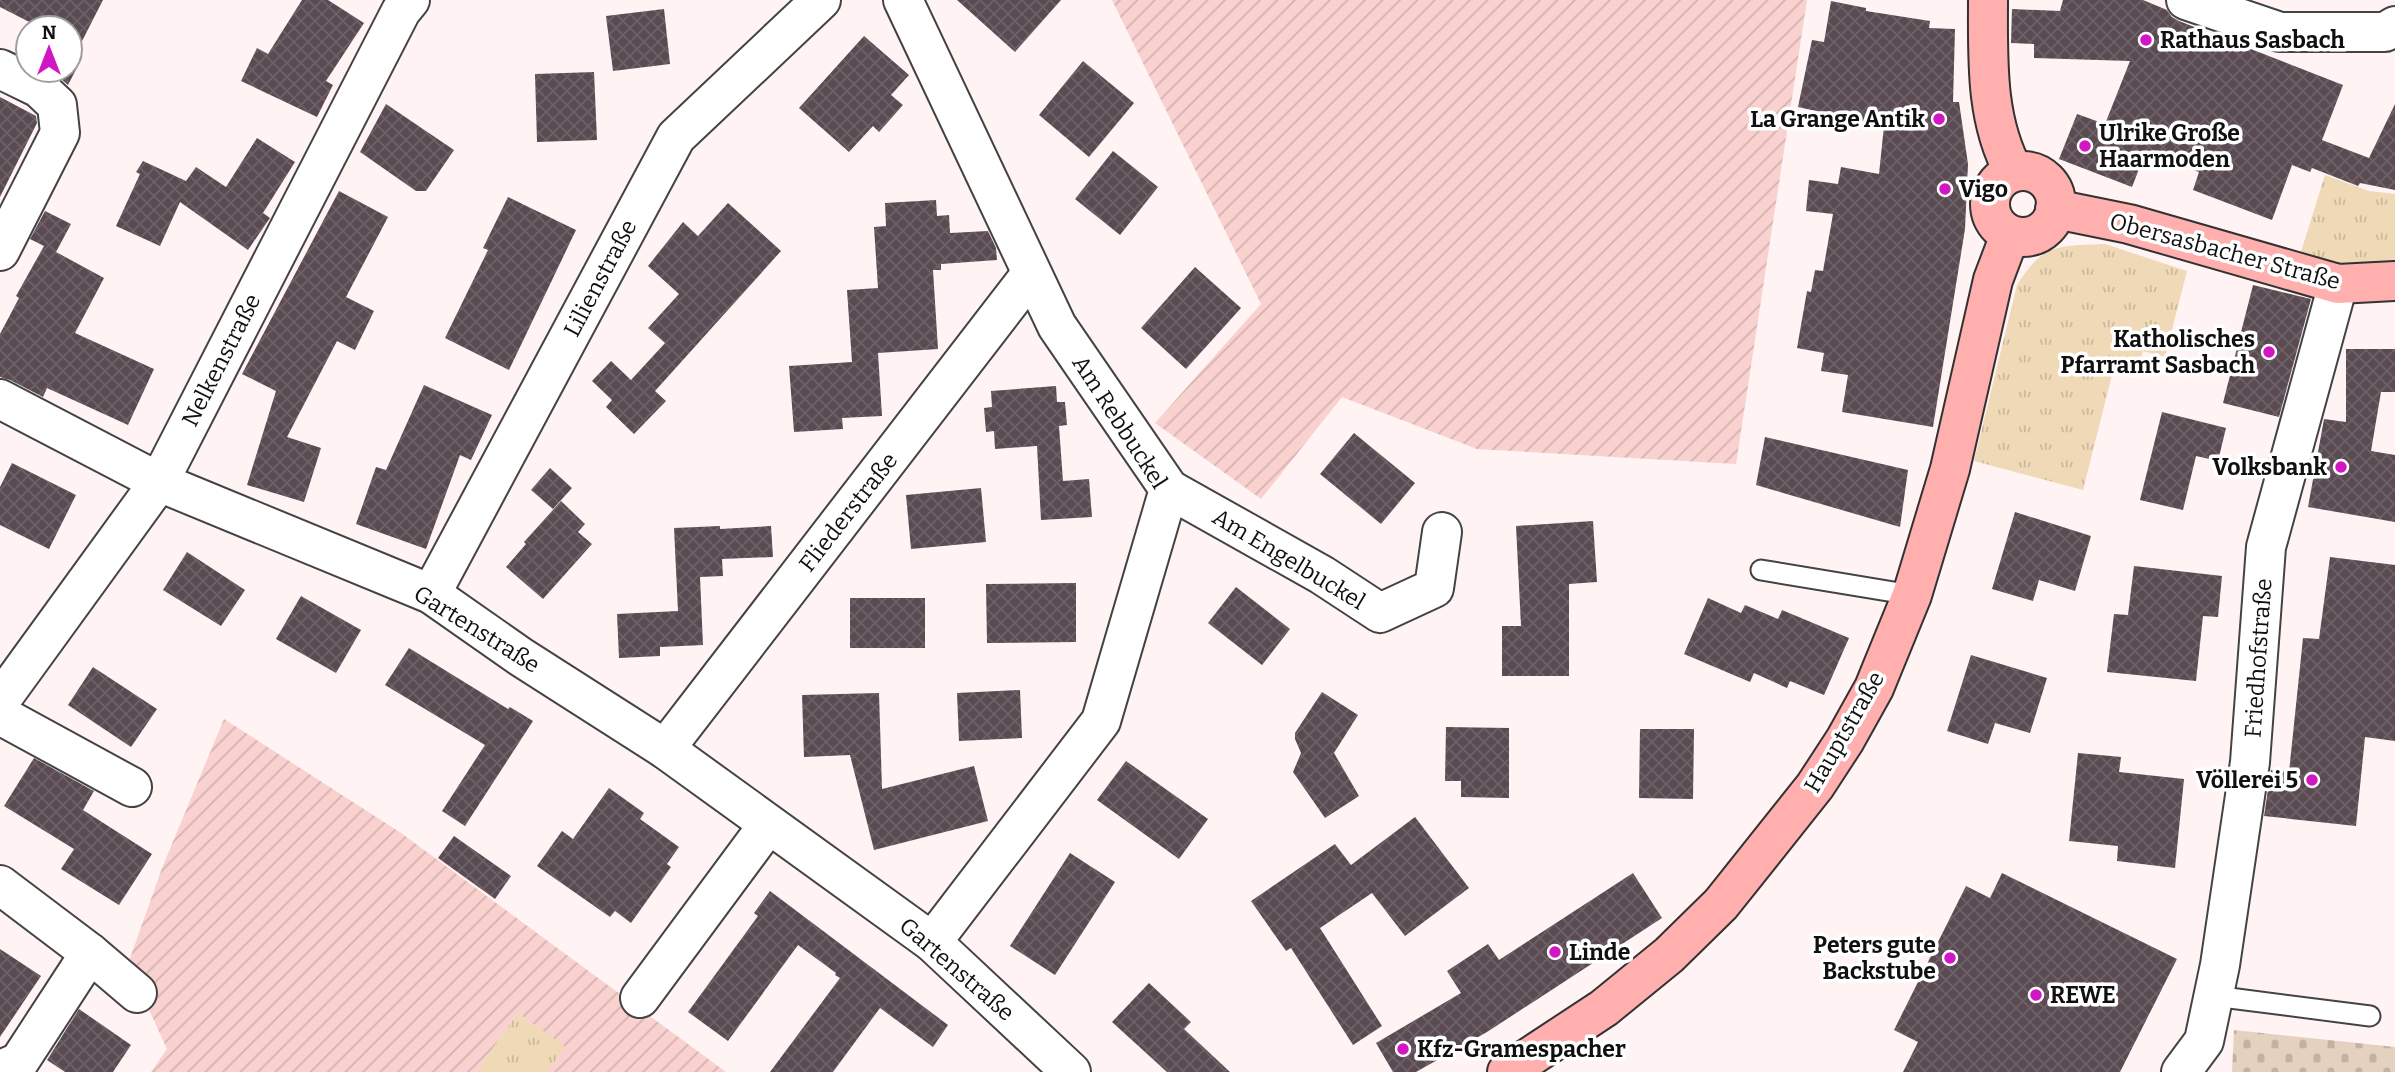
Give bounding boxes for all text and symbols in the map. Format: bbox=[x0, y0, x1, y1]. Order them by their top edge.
north arrow bbox=[14, 14, 84, 84]
text: N bbox=[42, 21, 57, 44]
place label: Rathaus Sasbach bbox=[2160, 26, 2345, 54]
marker: Rathaus Sasbach bbox=[2138, 32, 2154, 48]
place label: La Grange Antik bbox=[1750, 105, 1925, 133]
marker: La Grange Antik bbox=[1931, 111, 1947, 127]
place label: Ulrike Große Haarmoden bbox=[2099, 119, 2240, 173]
marker: Ulrike Große Haarmoden bbox=[2077, 138, 2093, 154]
place label: Vigo bbox=[1959, 175, 2008, 203]
marker: Vigo bbox=[1937, 181, 1953, 197]
street label: Obersasbacher Straße bbox=[2107, 207, 2343, 295]
street label: Lilienstraße bbox=[557, 215, 643, 341]
street label: Nelkenstraße bbox=[176, 289, 266, 431]
place label: Katholisches Pfarramt Sasbach bbox=[2060, 325, 2255, 379]
marker: Katholisches Pfarramt Sasbach bbox=[2261, 344, 2277, 360]
street label: Am Rebbuckel bbox=[1067, 350, 1174, 494]
street label: Fliederstraße bbox=[793, 447, 903, 577]
place label: Volksbank bbox=[2212, 453, 2327, 481]
marker: Volksbank bbox=[2333, 459, 2349, 475]
street label: Am Engelbuckel bbox=[1208, 502, 1371, 616]
street label: Friedhofstraße bbox=[2238, 577, 2278, 739]
street label: Gartenstraße bbox=[409, 579, 545, 679]
street label: Hauptstraße bbox=[1798, 666, 1890, 798]
place label: Völlerei 5 bbox=[2196, 766, 2298, 794]
marker: Völlerei 5 bbox=[2304, 772, 2320, 788]
street label: Gartenstraße bbox=[894, 911, 1020, 1027]
place label: Peters gute Backstube bbox=[1813, 931, 1936, 985]
place label: Linde bbox=[1569, 938, 1630, 966]
marker: Linde bbox=[1547, 944, 1563, 960]
marker: Peters gute Backstube bbox=[1942, 950, 1958, 966]
place label: REWE bbox=[2050, 981, 2116, 1009]
marker: REWE bbox=[2028, 987, 2044, 1003]
place label: Kfz-Gramespacher bbox=[1417, 1035, 1626, 1063]
marker: Kfz-Gramespacher bbox=[1395, 1041, 1411, 1057]

